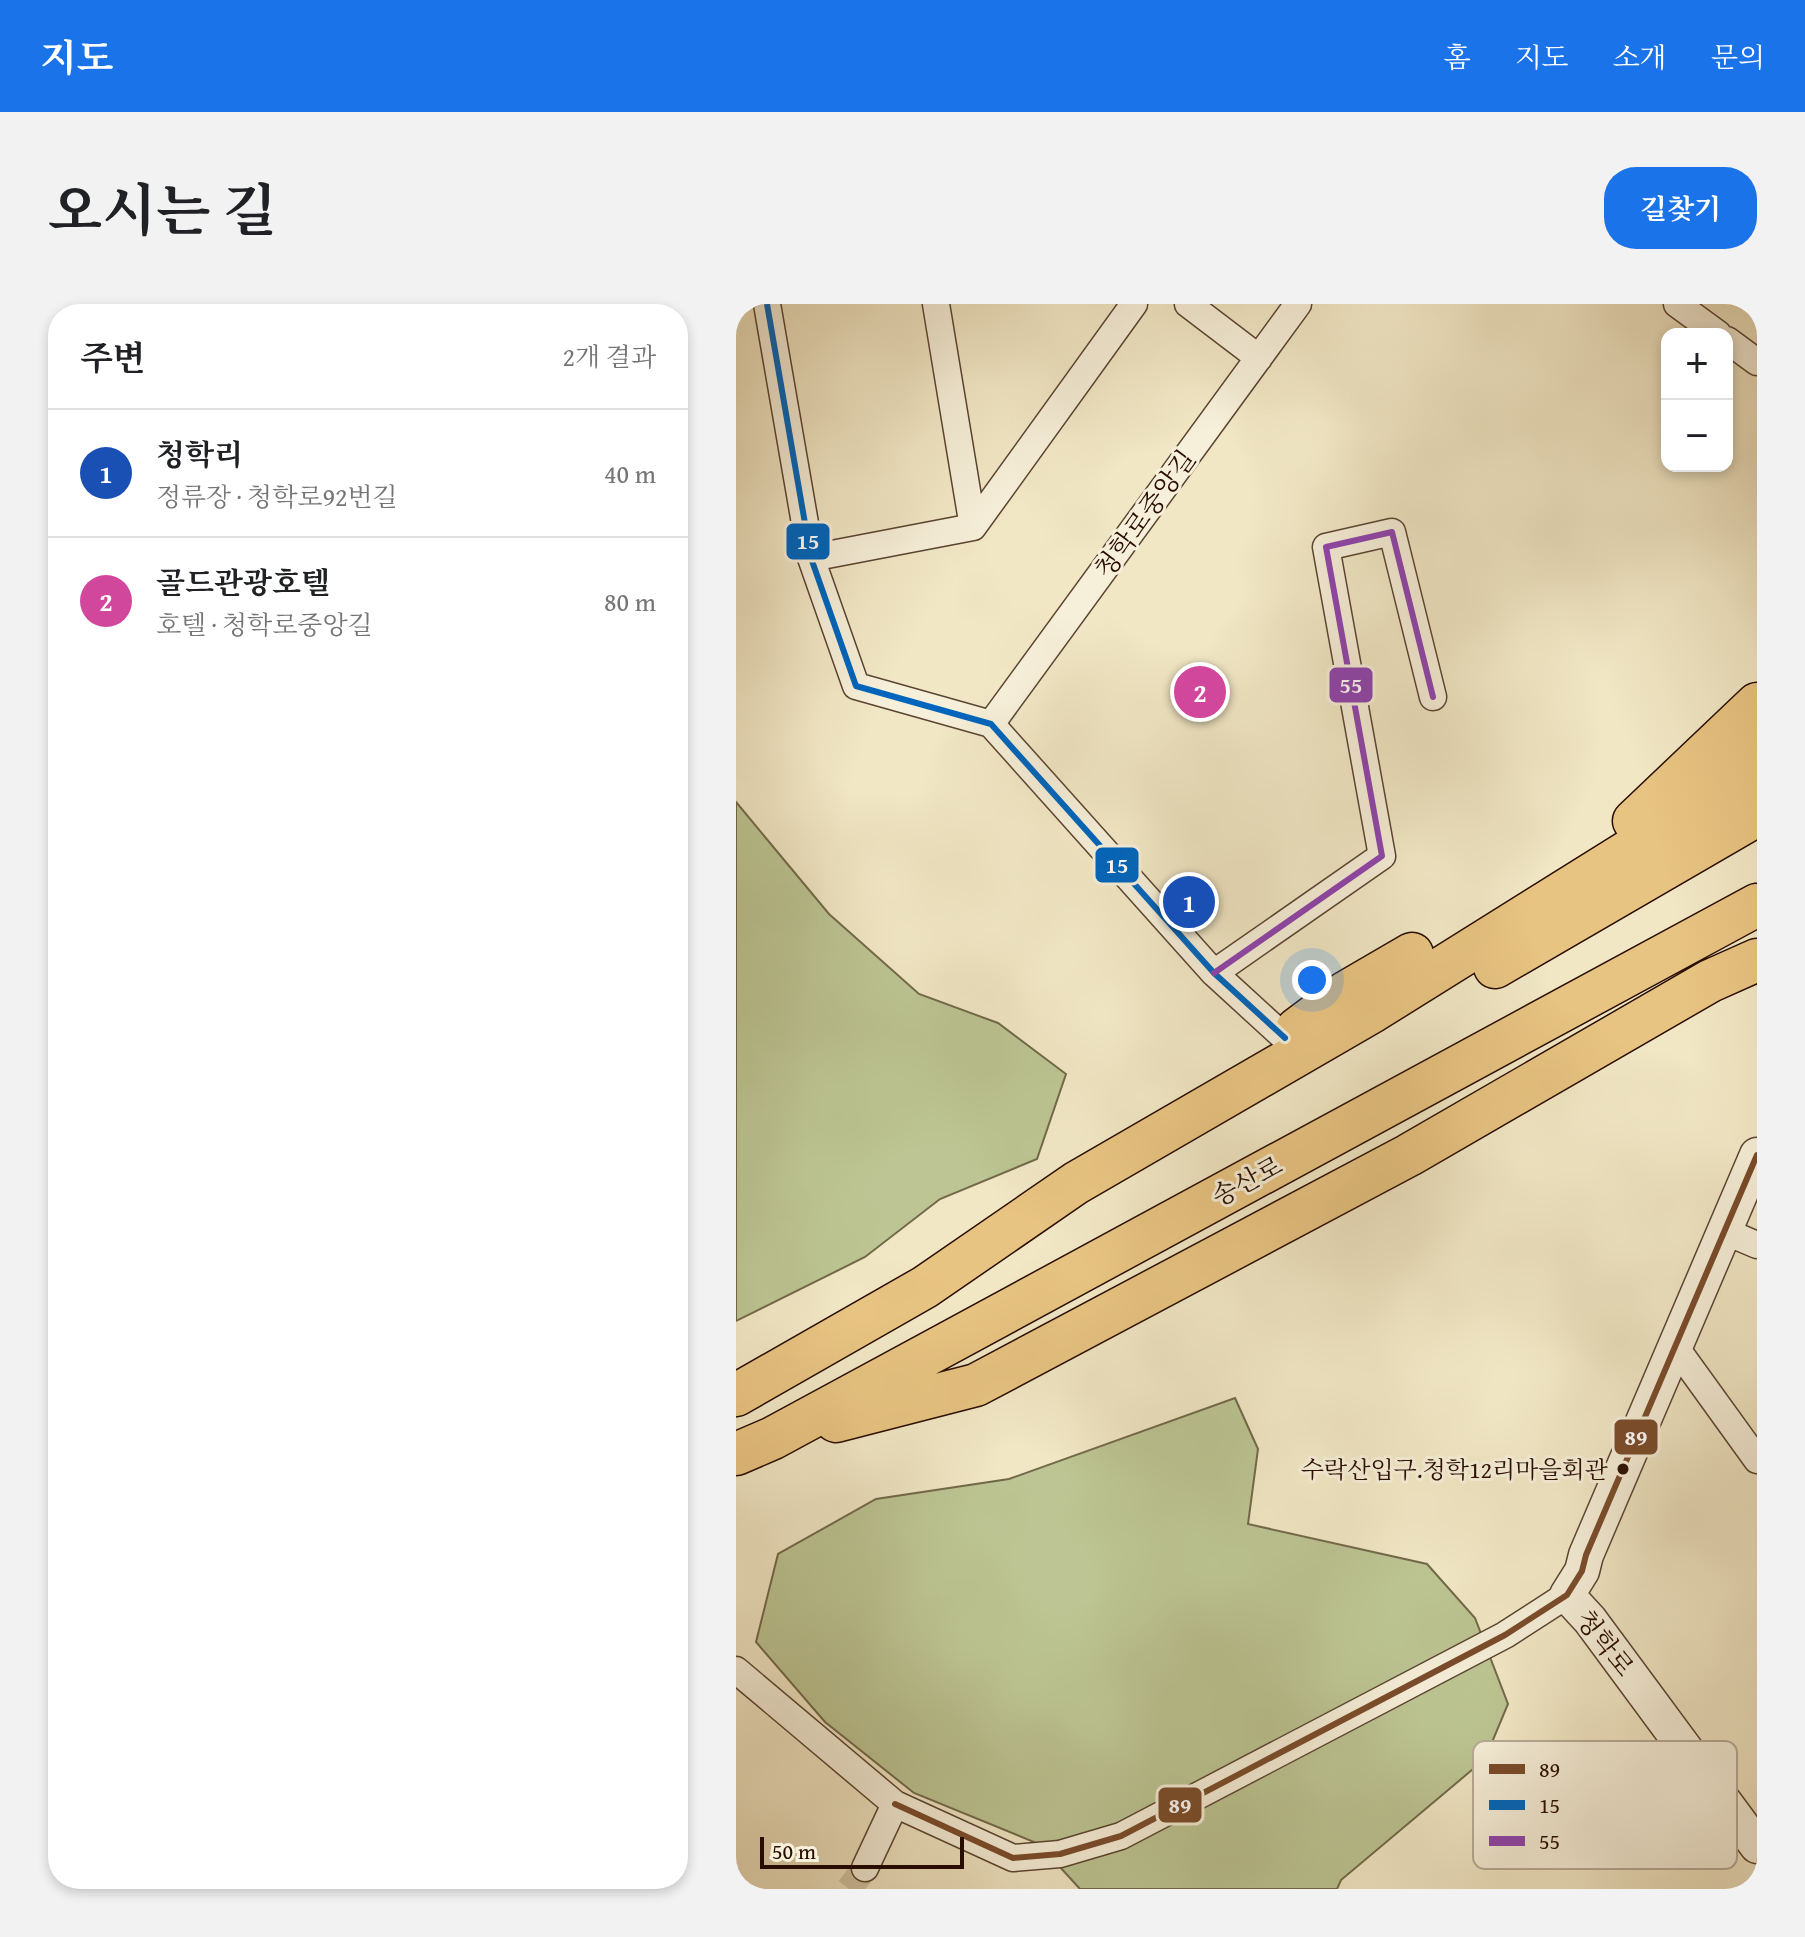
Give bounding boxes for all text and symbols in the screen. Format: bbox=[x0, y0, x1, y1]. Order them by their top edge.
text: 지도 bbox=[40, 29, 113, 85]
text: 홈 bbox=[1444, 36, 1471, 77]
text: 지도 bbox=[1515, 36, 1569, 77]
text: 소개 bbox=[1613, 36, 1667, 77]
text: 문의 bbox=[1711, 36, 1765, 77]
button: 길찾기 bbox=[1604, 167, 1757, 249]
text: 오시는 길 bbox=[48, 168, 277, 251]
map controls bbox=[1661, 328, 1733, 472]
button: + bbox=[1661, 328, 1733, 400]
text: 주변 bbox=[80, 333, 146, 382]
text: 2개 결과 bbox=[562, 337, 656, 376]
button: − bbox=[1661, 400, 1733, 472]
text: 청학리 bbox=[156, 432, 243, 476]
street label: 청학로중앙길 bbox=[1085, 441, 1205, 586]
text: 1 bbox=[99, 454, 113, 493]
text: 40 m bbox=[604, 454, 656, 493]
text: 정류장 · 청학로92번길 bbox=[156, 477, 398, 516]
line badge: 15 bbox=[785, 522, 831, 561]
text: 15 bbox=[797, 525, 819, 557]
text: 골드관광호텔 bbox=[156, 560, 330, 604]
text: 2 bbox=[99, 582, 113, 621]
text: 80 m bbox=[604, 582, 656, 621]
text: 호텔 · 청학로중앙길 bbox=[156, 605, 373, 644]
pin: 2 bbox=[1174, 662, 1226, 722]
line badge: 55 bbox=[1328, 666, 1374, 704]
text: 55 bbox=[1340, 669, 1362, 701]
line badge: 15 bbox=[1094, 846, 1140, 884]
text: 15 bbox=[1106, 849, 1128, 881]
pin: 1 bbox=[1163, 872, 1215, 932]
your location bbox=[1292, 960, 1332, 1000]
street label: 송산로 bbox=[1204, 1146, 1289, 1215]
line badge: 89 bbox=[1613, 1418, 1659, 1456]
text: 89 bbox=[1625, 1421, 1647, 1453]
place label: 수락산입구.청학12리마을회관 bbox=[1301, 1452, 1608, 1487]
marker: 수락산입구.청학12리마을회관 bbox=[1615, 1461, 1631, 1477]
street label: 청학로 bbox=[1567, 1601, 1644, 1684]
legend bbox=[1473, 1741, 1737, 1869]
text: 89 bbox=[1539, 1753, 1560, 1785]
line badge: 89 bbox=[1157, 1786, 1203, 1824]
text: 89 bbox=[1169, 1789, 1191, 1821]
text: 15 bbox=[1539, 1789, 1560, 1821]
text: 55 bbox=[1539, 1825, 1560, 1857]
scale bar bbox=[760, 1833, 964, 1869]
text: 50 m bbox=[772, 1835, 816, 1867]

